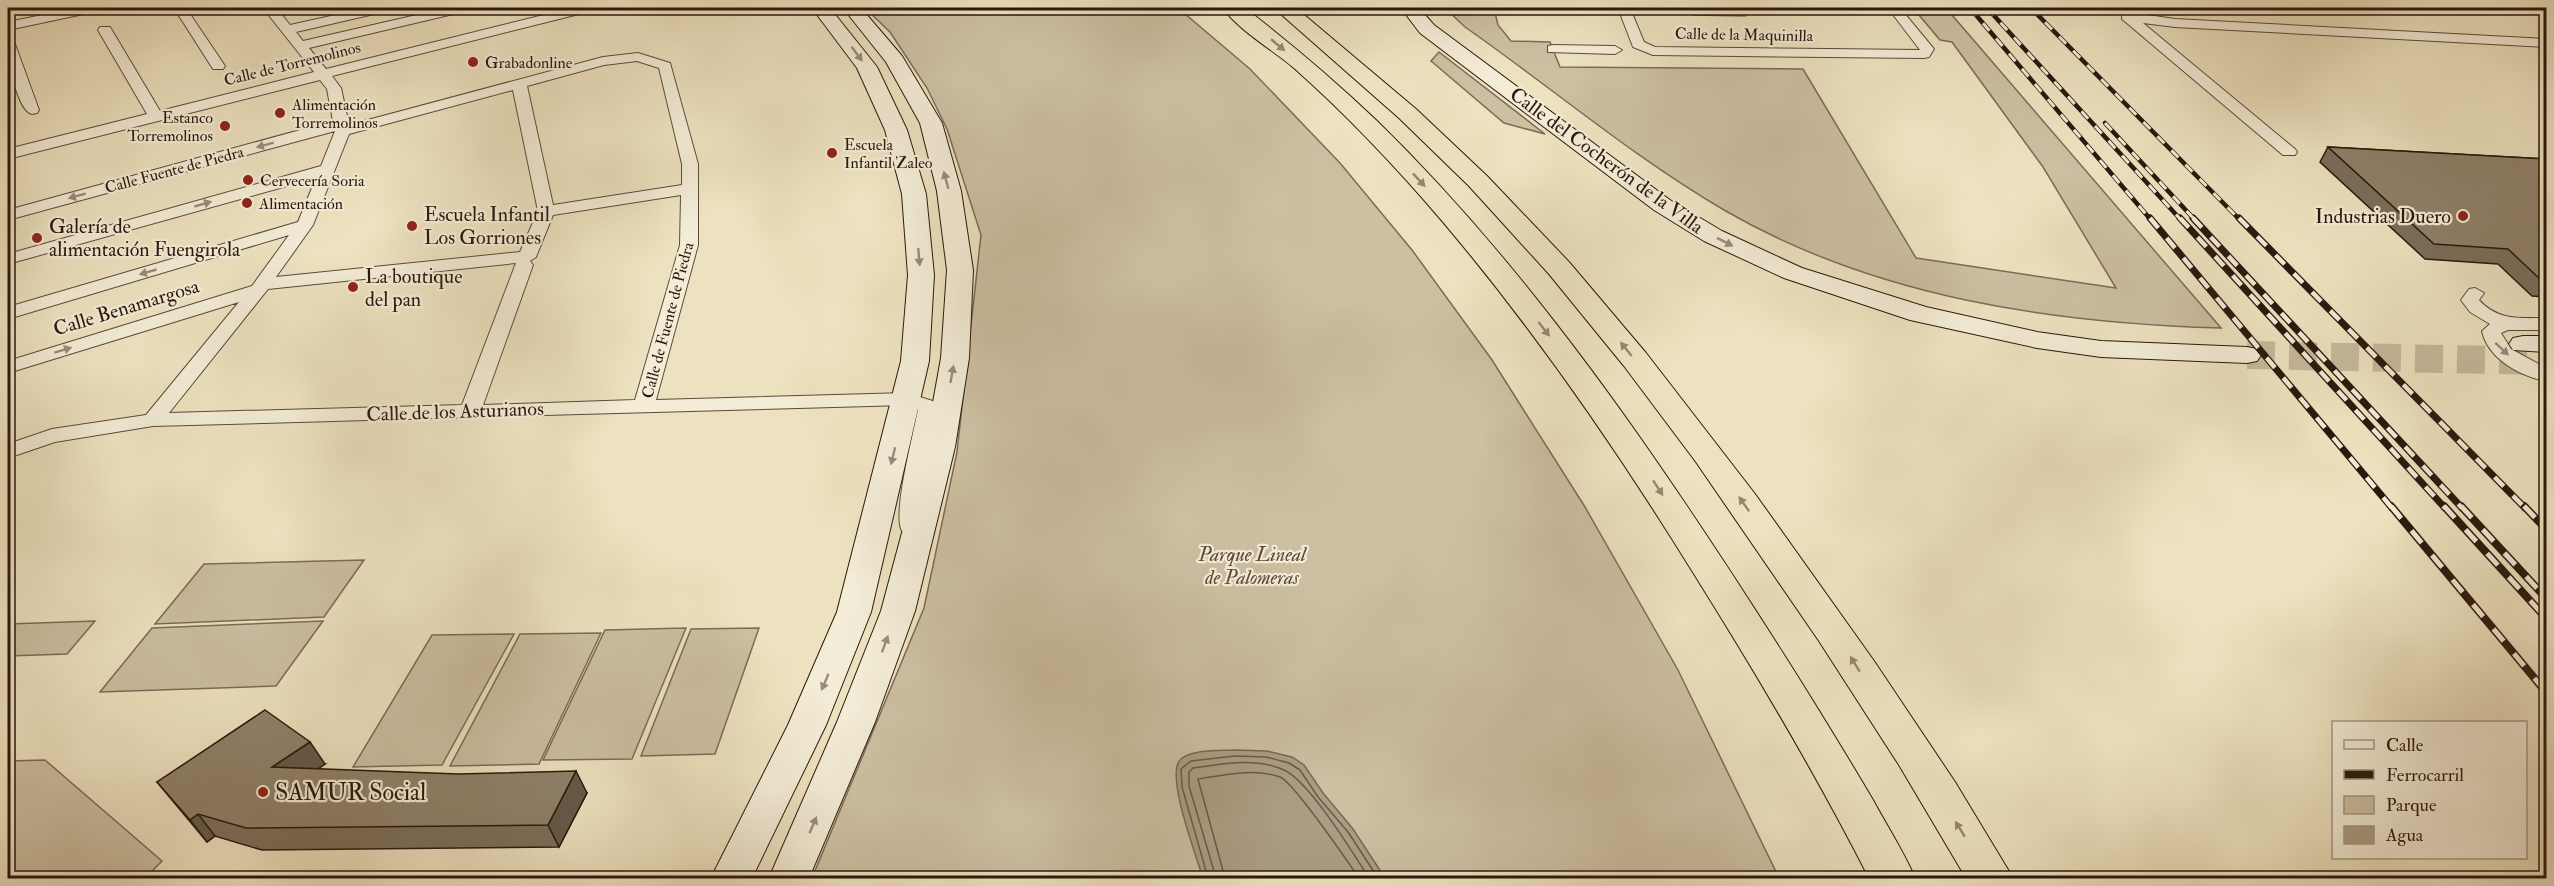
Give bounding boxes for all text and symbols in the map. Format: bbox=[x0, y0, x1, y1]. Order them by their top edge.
street label: Calle de la Maquinilla bbox=[1675, 24, 1814, 46]
street label: Calle de Torremolinos bbox=[222, 37, 363, 91]
one-way arrow bbox=[1270, 38, 1285, 51]
one-way arrow bbox=[851, 45, 863, 61]
place label: Grabadonline bbox=[485, 53, 573, 73]
marker: Grabadonline bbox=[466, 55, 480, 69]
street label: Calle del Cocherón de la Villa bbox=[1505, 82, 1709, 240]
place label: Alimentación Torremolinos bbox=[291, 95, 378, 133]
marker: Alimentación Torremolinos bbox=[273, 106, 287, 120]
place label: Estanco Torremolinos bbox=[127, 108, 213, 146]
marker: Estanco Torremolinos bbox=[218, 119, 232, 133]
place label: Escuela Infantil Zaleo bbox=[844, 135, 933, 173]
one-way arrow bbox=[255, 141, 273, 150]
street label: Calle Fuente de Piedra bbox=[103, 142, 246, 198]
marker: Escuela Infantil Zaleo bbox=[825, 146, 839, 160]
place label: Cervecería Soria bbox=[260, 171, 365, 191]
one-way arrow bbox=[941, 171, 950, 189]
one-way arrow bbox=[1412, 172, 1425, 187]
marker: Cervecería Soria bbox=[241, 173, 255, 187]
one-way arrow bbox=[67, 192, 85, 201]
place label: Alimentación bbox=[258, 194, 343, 214]
marker: Alimentación bbox=[240, 196, 254, 210]
one-way arrow bbox=[195, 199, 213, 208]
place label: Escuela Infantil Los Gorriones bbox=[424, 202, 550, 250]
place label: Industrias Duero bbox=[2315, 204, 2451, 229]
marker: Industrias Duero bbox=[2456, 209, 2470, 223]
place label: Galería de alimentación Fuengirola bbox=[49, 214, 241, 262]
marker: Escuela Infantil Los Gorriones bbox=[405, 219, 419, 233]
marker: Galería de alimentación Fuengirola bbox=[30, 231, 44, 245]
one-way arrow bbox=[1717, 237, 1734, 247]
street label: Calle de Fuente de Piedra bbox=[637, 240, 699, 401]
one-way arrow bbox=[914, 248, 924, 267]
place label: La boutique del pan bbox=[365, 264, 463, 313]
one-way arrow bbox=[139, 268, 157, 277]
street label: Calle Benamargosa bbox=[50, 273, 203, 342]
marker: La boutique del pan bbox=[346, 280, 360, 294]
one-way arrow bbox=[1538, 321, 1550, 337]
one-way arrow bbox=[1620, 341, 1633, 357]
one-way arrow bbox=[2495, 342, 2510, 356]
one-way arrow bbox=[54, 344, 72, 354]
one-way arrow bbox=[948, 364, 957, 383]
street label: Calle de los Asturianos bbox=[366, 396, 544, 427]
one-way arrow bbox=[887, 446, 897, 465]
one-way arrow bbox=[1652, 479, 1663, 496]
one-way arrow bbox=[1738, 496, 1750, 512]
park label: Parque Lineal de Palomeras bbox=[1197, 542, 1308, 590]
one-way arrow bbox=[881, 635, 891, 653]
one-way arrow bbox=[1850, 656, 1861, 672]
one-way arrow bbox=[820, 673, 829, 691]
legend bbox=[2332, 721, 2527, 859]
text: Calle bbox=[2386, 734, 2424, 757]
text: Ferrocarril bbox=[2386, 764, 2464, 787]
place label: SAMUR Social bbox=[275, 777, 426, 808]
marker: SAMUR Social bbox=[256, 785, 270, 799]
text: Parque bbox=[2386, 794, 2437, 817]
one-way arrow bbox=[808, 816, 818, 834]
one-way arrow bbox=[1954, 821, 1966, 837]
text: Agua bbox=[2385, 824, 2424, 847]

